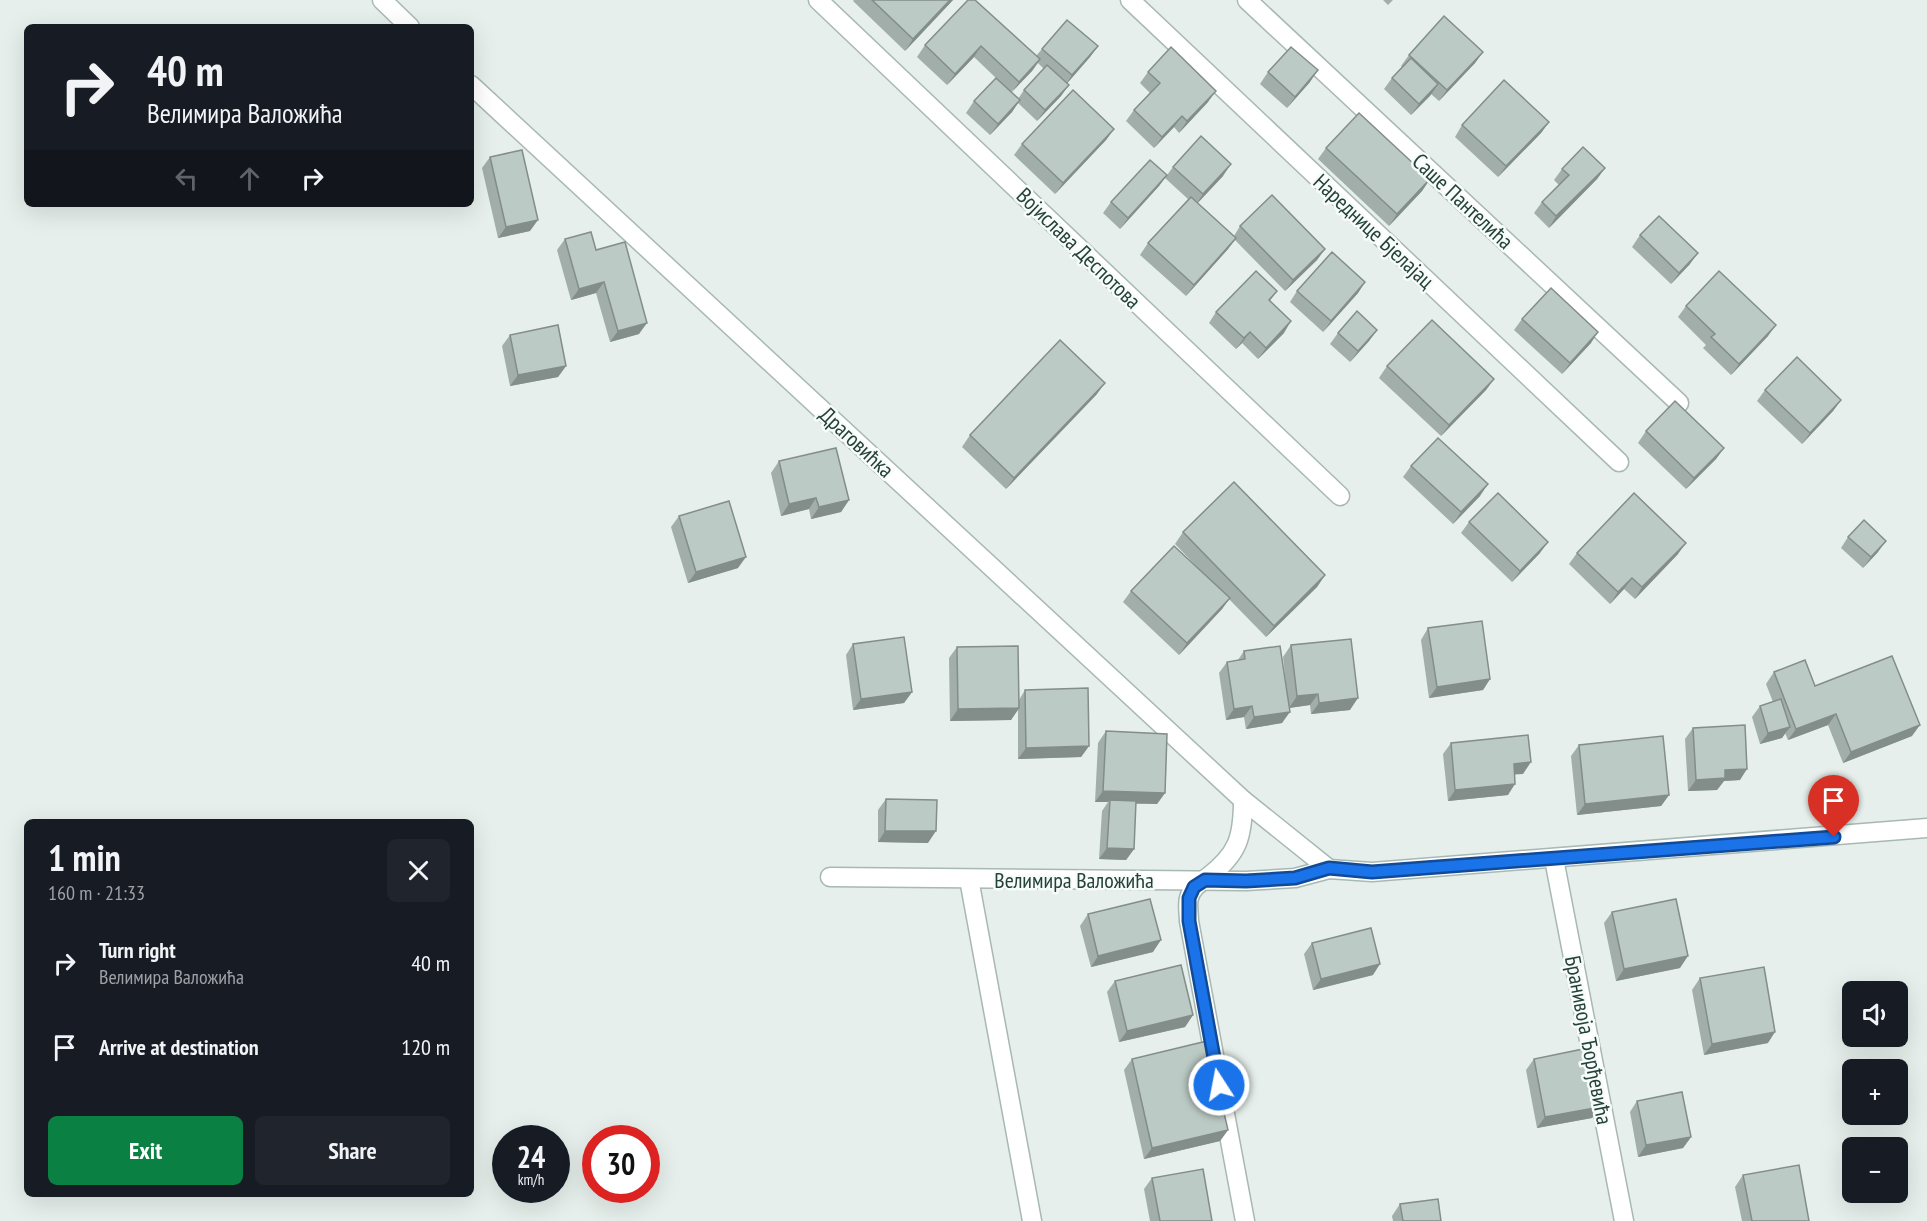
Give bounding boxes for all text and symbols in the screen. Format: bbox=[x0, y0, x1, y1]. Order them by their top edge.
text: 40 m bbox=[147, 43, 224, 98]
icon: right bbox=[48, 48, 126, 126]
text: Велимира Валожића bbox=[147, 96, 343, 130]
street label: Саше Пантелића bbox=[1407, 147, 1519, 255]
icon: left bbox=[170, 162, 203, 195]
icon: ahead bbox=[233, 162, 266, 195]
icon: right bbox=[296, 162, 329, 195]
street label: Нареднице Бјелајац bbox=[1308, 168, 1441, 294]
street label: Војислава Деспотова bbox=[1011, 181, 1147, 315]
street label: Драговићка bbox=[814, 401, 900, 483]
pin bbox=[1808, 775, 1859, 837]
icon: arrive bbox=[1817, 784, 1850, 817]
text: 1 min bbox=[48, 834, 121, 881]
button: close bbox=[387, 839, 450, 902]
street label: Велимира Валожића bbox=[994, 866, 1154, 894]
text: 160 m · 21:33 bbox=[48, 880, 145, 906]
text: Turn right bbox=[99, 936, 176, 964]
icon: right bbox=[48, 947, 81, 980]
text: 40 m bbox=[411, 949, 450, 977]
street label: Бранивоја Ђорђевића bbox=[1559, 953, 1619, 1127]
text: Велимира Валожића bbox=[99, 964, 244, 990]
map controls bbox=[1842, 981, 1908, 1203]
button: sound bbox=[1842, 981, 1908, 1047]
icon: arrive bbox=[48, 1031, 81, 1064]
text: Arrive at destination bbox=[99, 1033, 259, 1061]
text: 120 m bbox=[401, 1033, 450, 1061]
position arrow bbox=[1187, 1053, 1251, 1117]
button: + bbox=[1842, 1059, 1908, 1125]
button: Exit bbox=[48, 1116, 243, 1185]
button: Share bbox=[255, 1116, 450, 1185]
speed limit sign: 30 bbox=[582, 1125, 660, 1203]
text: 24 bbox=[517, 1137, 545, 1176]
button: − bbox=[1842, 1137, 1908, 1203]
text: km/h bbox=[518, 1170, 544, 1189]

